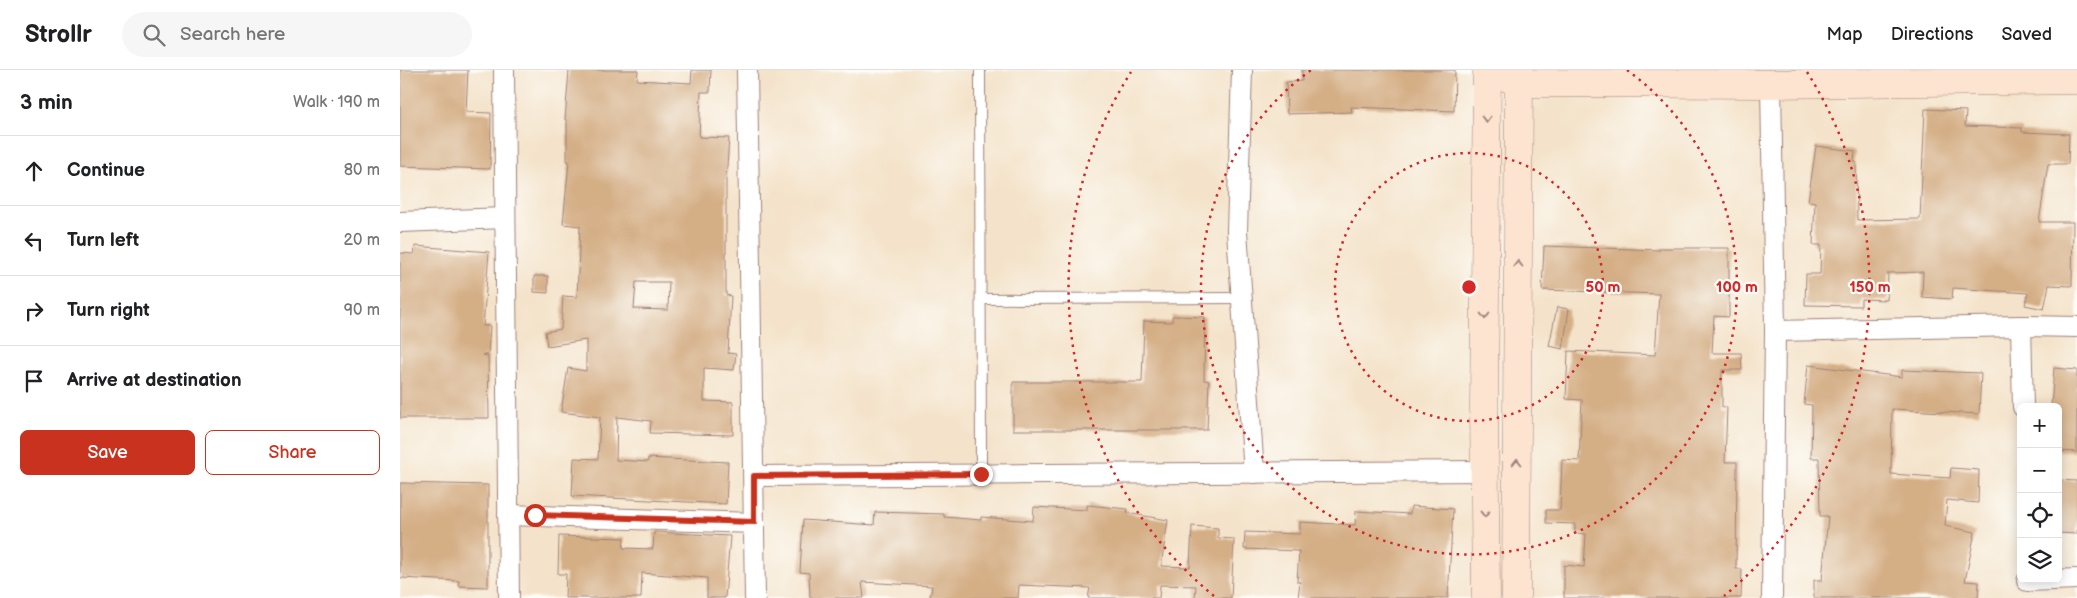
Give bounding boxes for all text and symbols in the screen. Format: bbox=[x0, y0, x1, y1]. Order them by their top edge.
search box bbox=[122, 12, 472, 57]
text: Strollr bbox=[25, 20, 92, 49]
icon: search bbox=[140, 21, 168, 49]
text: Search here bbox=[180, 23, 285, 46]
text: Map bbox=[1827, 24, 1863, 45]
text: Directions bbox=[1891, 24, 1973, 45]
text: Saved bbox=[2001, 24, 2052, 45]
text: 3 min bbox=[20, 90, 73, 115]
text: Walk · 190 m bbox=[293, 93, 380, 112]
one-way arrow bbox=[1481, 115, 1491, 123]
icon: ahead bbox=[20, 157, 48, 185]
text: Continue bbox=[67, 159, 145, 182]
text: 80 m bbox=[344, 161, 380, 180]
icon: left bbox=[20, 227, 48, 255]
text: Turn left bbox=[67, 229, 139, 252]
text: 20 m bbox=[344, 231, 380, 250]
one-way arrow bbox=[1513, 260, 1523, 268]
centre of rings bbox=[1460, 278, 1478, 296]
text: 50 m bbox=[1586, 278, 1621, 297]
text: 100 m bbox=[1716, 278, 1758, 297]
text: 150 m bbox=[1849, 278, 1891, 297]
icon: right bbox=[20, 297, 48, 325]
text: Turn right bbox=[67, 299, 150, 322]
text: 90 m bbox=[344, 301, 380, 320]
one-way arrow bbox=[1480, 312, 1490, 320]
icon: arrive bbox=[20, 367, 48, 395]
text: Arrive at destination bbox=[67, 369, 242, 392]
map controls bbox=[2017, 403, 2062, 583]
button: + bbox=[2017, 403, 2062, 448]
button: Save bbox=[20, 430, 195, 475]
button: Share bbox=[205, 430, 380, 475]
button: − bbox=[2017, 448, 2062, 493]
one-way arrow bbox=[1512, 458, 1522, 466]
route end bbox=[970, 463, 993, 486]
button: locate bbox=[2017, 493, 2062, 538]
route start bbox=[524, 504, 547, 527]
one-way arrow bbox=[1480, 510, 1490, 518]
button: layers bbox=[2017, 538, 2062, 583]

